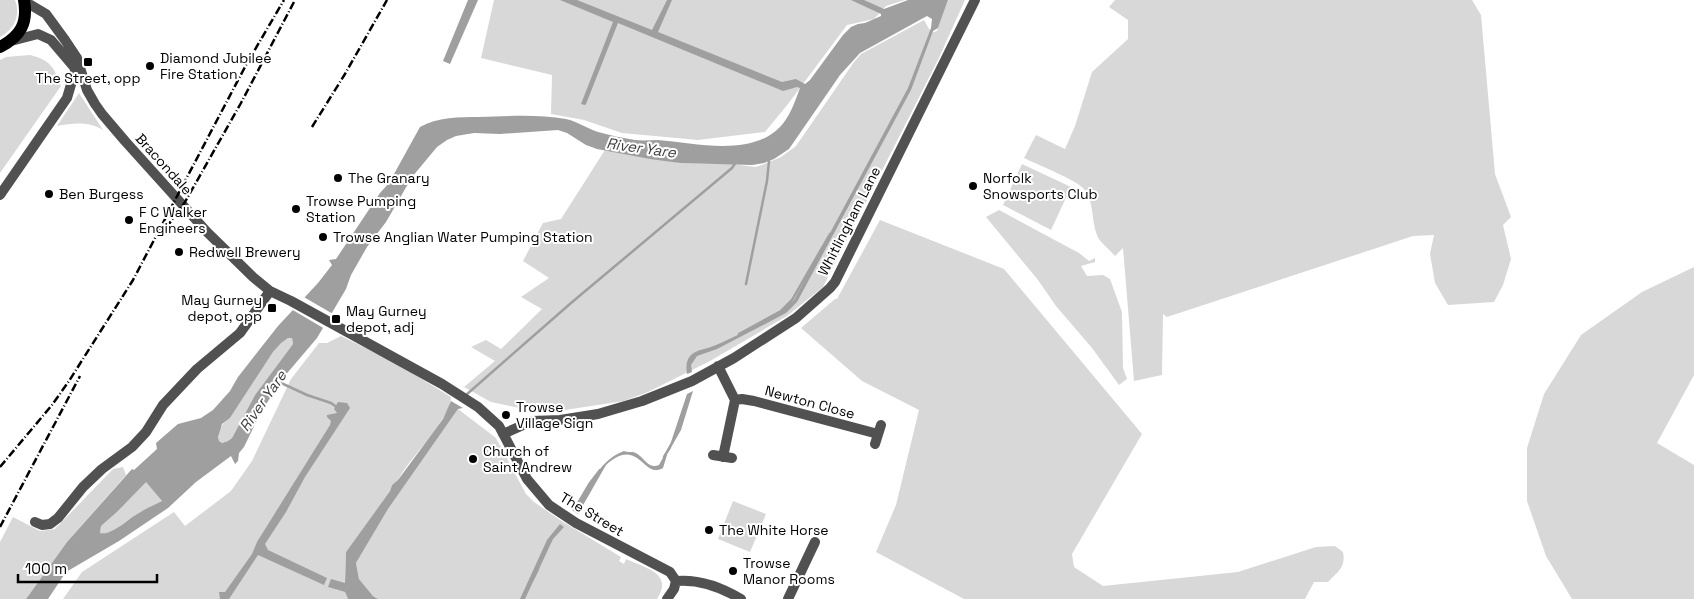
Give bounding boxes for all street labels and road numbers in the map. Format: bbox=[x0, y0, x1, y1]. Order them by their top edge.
street label: Bracondale bbox=[132, 130, 196, 198]
street label: Whitlingham Lane bbox=[814, 163, 884, 279]
street label: Newton Close bbox=[763, 381, 857, 423]
street label: The Street bbox=[557, 488, 627, 540]

